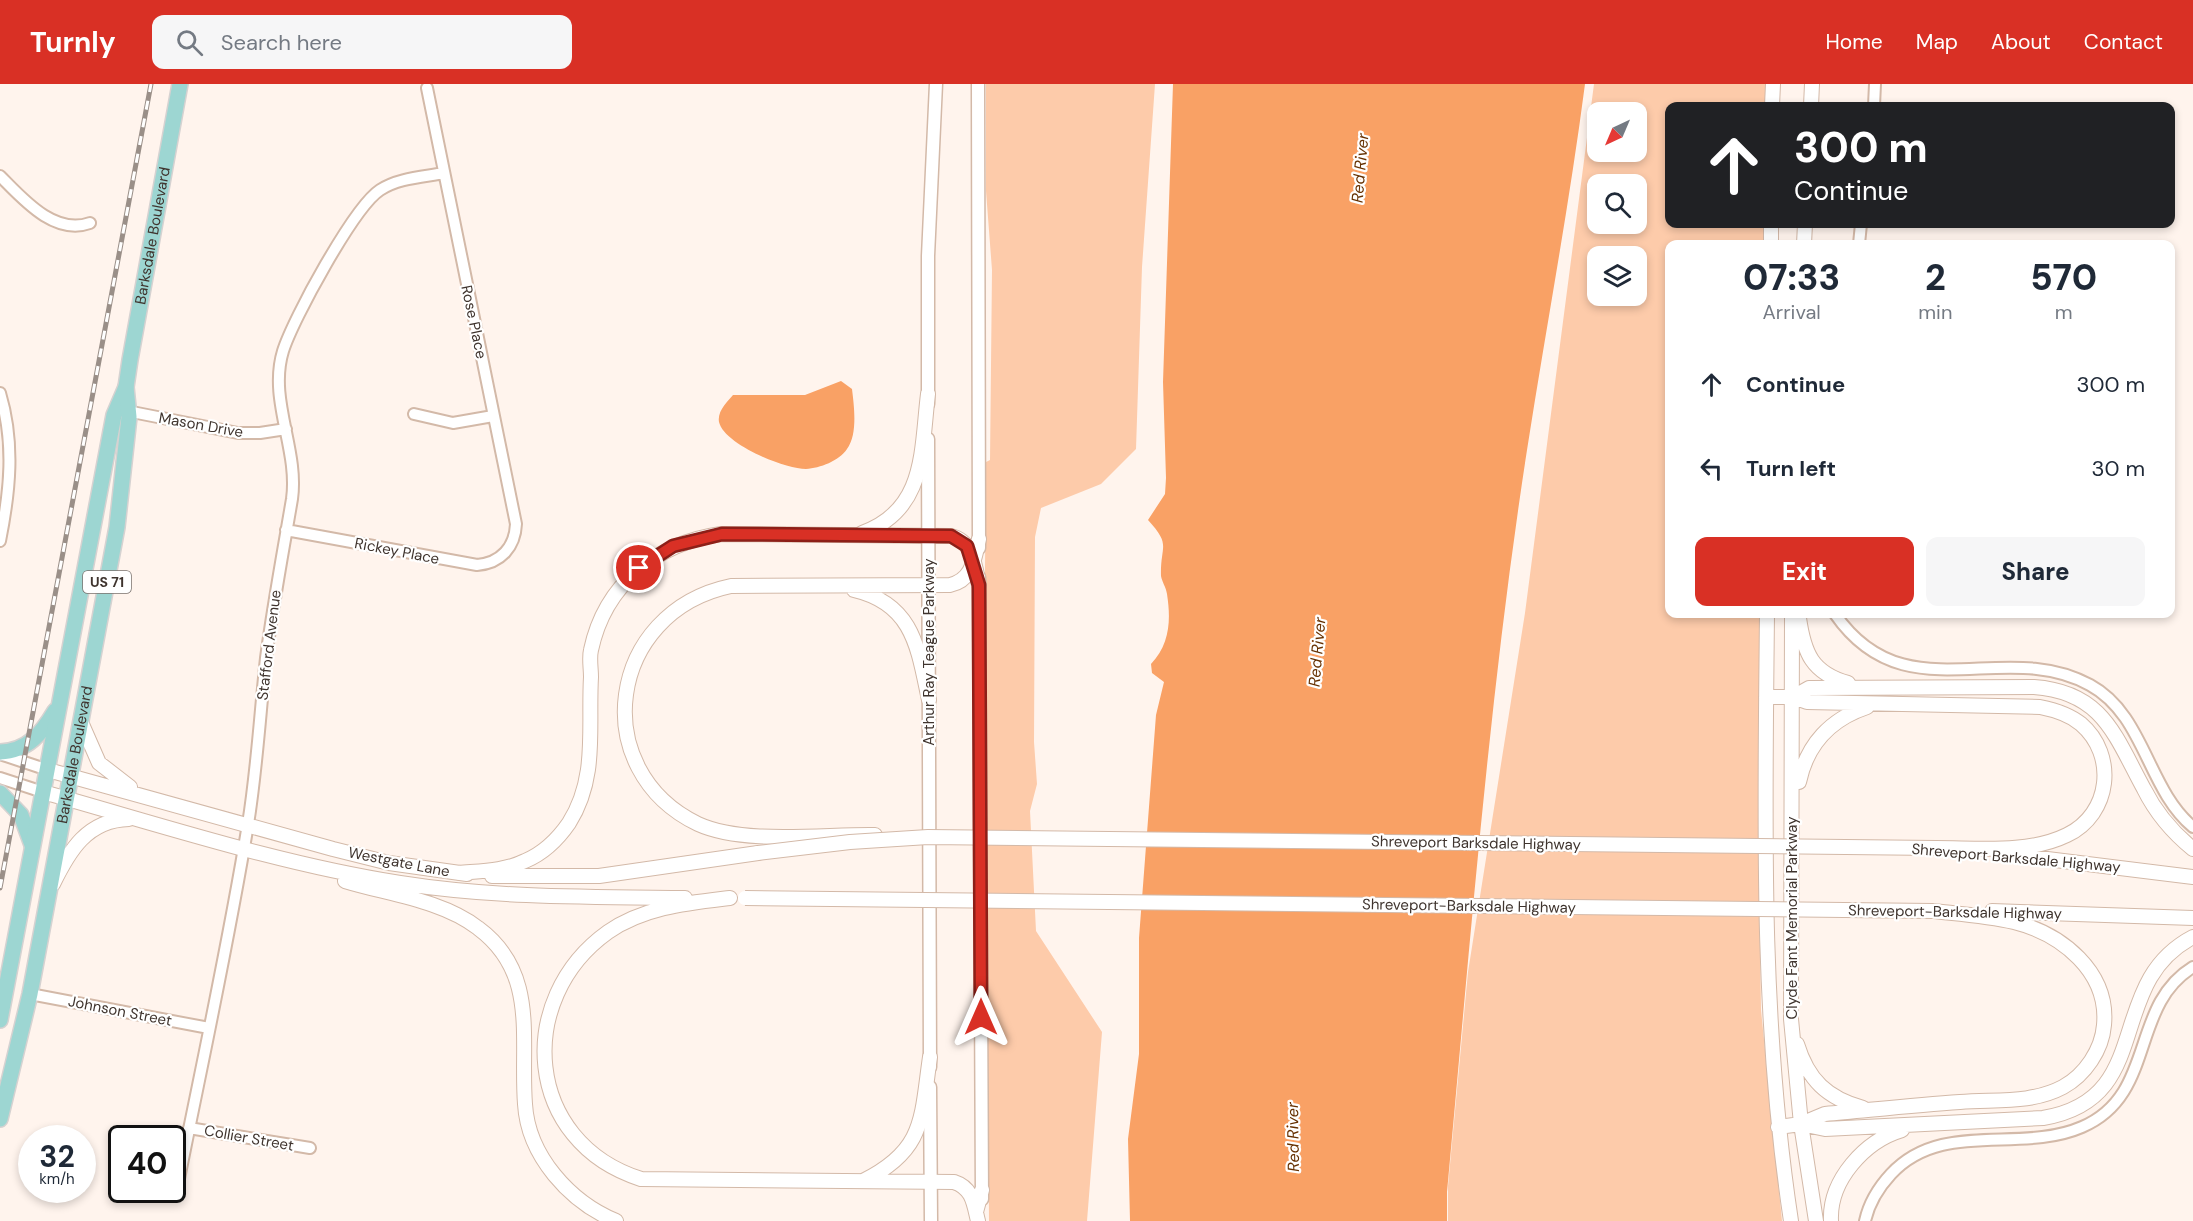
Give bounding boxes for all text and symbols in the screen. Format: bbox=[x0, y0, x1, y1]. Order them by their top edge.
search box bbox=[152, 15, 572, 69]
text: Turnly bbox=[30, 24, 116, 61]
icon: search bbox=[173, 26, 206, 59]
text: Search here bbox=[221, 28, 342, 57]
text: Home bbox=[1825, 28, 1883, 56]
text: Map bbox=[1916, 28, 1958, 56]
text: About bbox=[1991, 28, 2051, 56]
text: Contact bbox=[2084, 28, 2163, 56]
north arrow bbox=[1587, 102, 1647, 162]
map controls bbox=[1587, 102, 1647, 306]
text: 300 m bbox=[1794, 120, 1928, 175]
icon: ahead bbox=[1695, 126, 1773, 204]
water label: Red River bbox=[1347, 131, 1374, 204]
street label: Barksdale Boulevard bbox=[130, 165, 175, 306]
text: Continue bbox=[1794, 173, 1908, 208]
button: search bbox=[1587, 174, 1647, 234]
button: layers bbox=[1587, 246, 1647, 306]
text: 07:33 bbox=[1743, 254, 1840, 301]
text: 2 bbox=[1925, 254, 1946, 301]
text: 570 bbox=[2030, 254, 2097, 301]
street label: Rose Place bbox=[456, 283, 492, 361]
text: Arrival bbox=[1763, 299, 1821, 325]
text: min bbox=[1918, 299, 1952, 325]
text: m bbox=[2055, 299, 2073, 325]
icon: ahead bbox=[1695, 368, 1728, 401]
text: Continue bbox=[1746, 370, 1845, 399]
text: 300 m bbox=[2076, 370, 2145, 399]
street label: Mason Drive bbox=[157, 408, 245, 442]
icon: left bbox=[1695, 452, 1728, 485]
text: Turn left bbox=[1746, 454, 1836, 483]
text: 30 m bbox=[2091, 454, 2145, 483]
street label: Rickey Place bbox=[353, 533, 441, 569]
button: Exit bbox=[1695, 537, 1914, 606]
button: Share bbox=[1926, 537, 2145, 606]
pin bbox=[613, 542, 664, 593]
icon: arrive bbox=[622, 551, 655, 584]
street label: Arthur Ray Teague Parkway bbox=[919, 558, 939, 746]
road number: US 71 bbox=[83, 571, 131, 593]
street label: Stafford Avenue bbox=[252, 589, 286, 701]
water label: Red River bbox=[1304, 615, 1331, 688]
street label: Barksdale Boulevard bbox=[52, 684, 97, 825]
street label: Clyde Fant Memorial Parkway bbox=[1782, 816, 1802, 1019]
street label: Shreveport Barksdale Highway bbox=[1371, 831, 1582, 855]
street label: Shreveport Barksdale Highway bbox=[1911, 839, 2122, 877]
street label: Westgate Lane bbox=[347, 842, 451, 882]
street label: Shreveport-Barksdale Highway bbox=[1362, 894, 1577, 918]
street label: Shreveport-Barksdale Highway bbox=[1848, 900, 2063, 924]
position arrow bbox=[949, 985, 1013, 1049]
street label: Johnson Street bbox=[66, 991, 174, 1031]
water label: Red River bbox=[1282, 1101, 1304, 1172]
street label: Collier Street bbox=[203, 1120, 295, 1156]
speed limit sign: 40 bbox=[108, 1125, 186, 1203]
text: 32 bbox=[39, 1137, 75, 1176]
text: km/h bbox=[39, 1169, 75, 1189]

